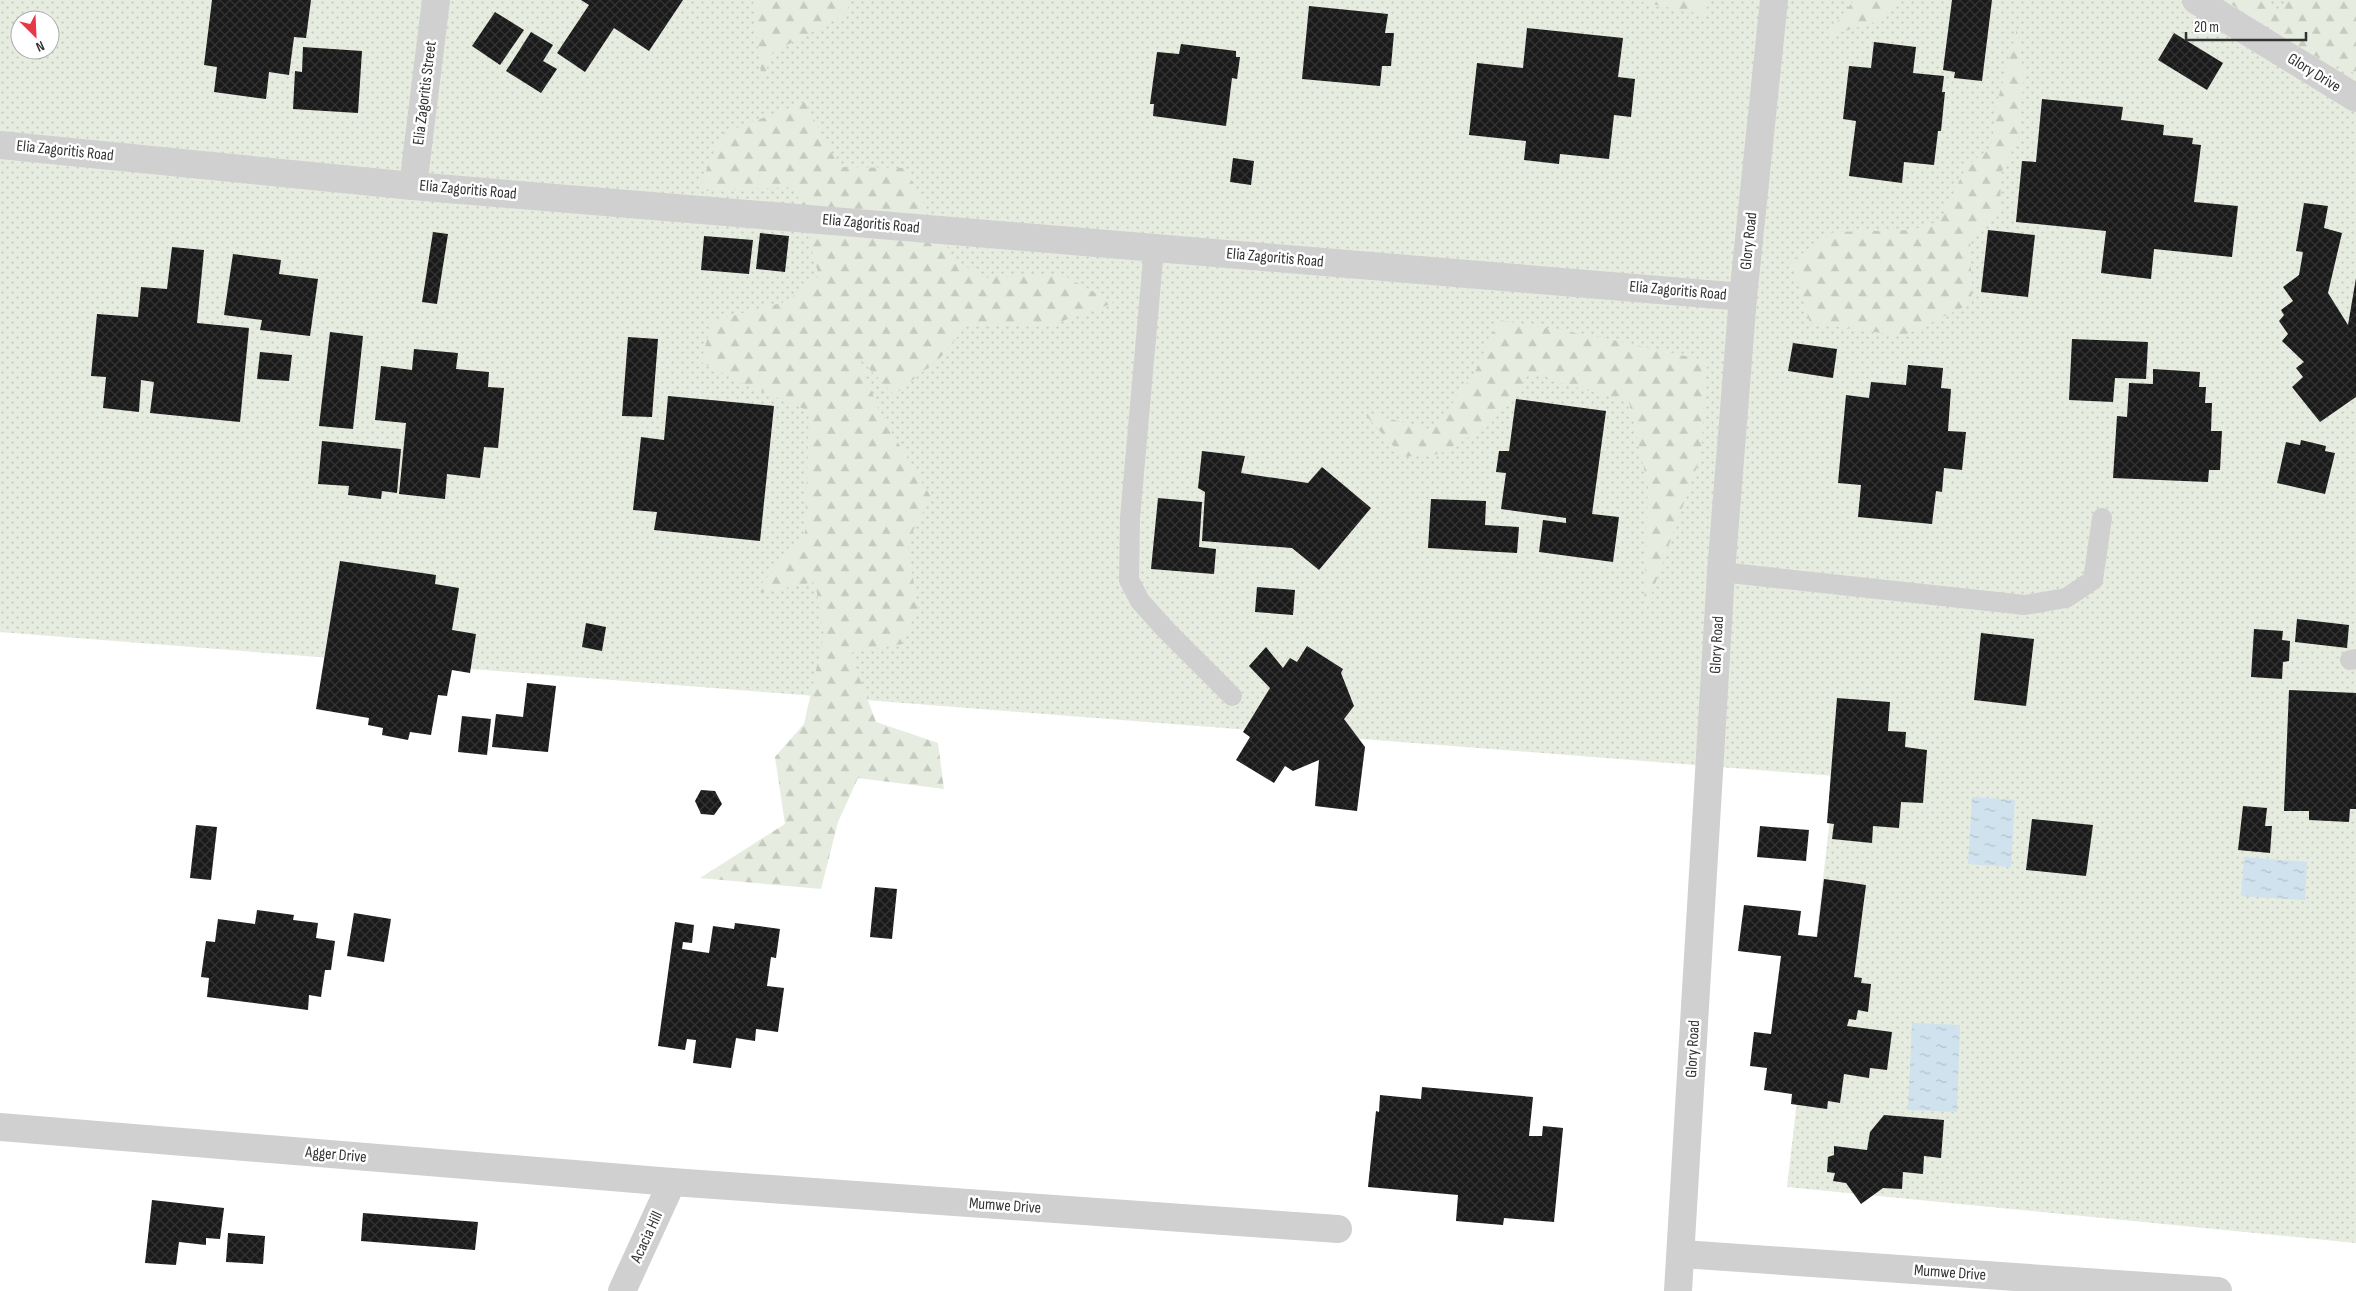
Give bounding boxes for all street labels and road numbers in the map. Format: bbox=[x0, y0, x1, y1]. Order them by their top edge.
street label: Elia Zagoritis Street bbox=[409, 40, 441, 146]
street label: Glory Drive bbox=[2284, 49, 2344, 97]
street label: Elia Zagoritis Road bbox=[16, 136, 114, 166]
street label: Elia Zagoritis Road bbox=[419, 176, 517, 204]
street label: Elia Zagoritis Road bbox=[822, 210, 920, 238]
street label: Glory Road bbox=[1737, 211, 1761, 271]
street label: Elia Zagoritis Road bbox=[1226, 244, 1324, 272]
street label: Elia Zagoritis Road bbox=[1629, 277, 1727, 305]
street label: Glory Road bbox=[1706, 616, 1728, 674]
street label: Glory Road bbox=[1682, 1020, 1704, 1078]
street label: Agger Drive bbox=[304, 1143, 367, 1167]
street label: Mumwe Drive bbox=[968, 1194, 1042, 1218]
street label: Acacia Hill bbox=[626, 1208, 667, 1267]
street label: Mumwe Drive bbox=[1913, 1261, 1987, 1285]

